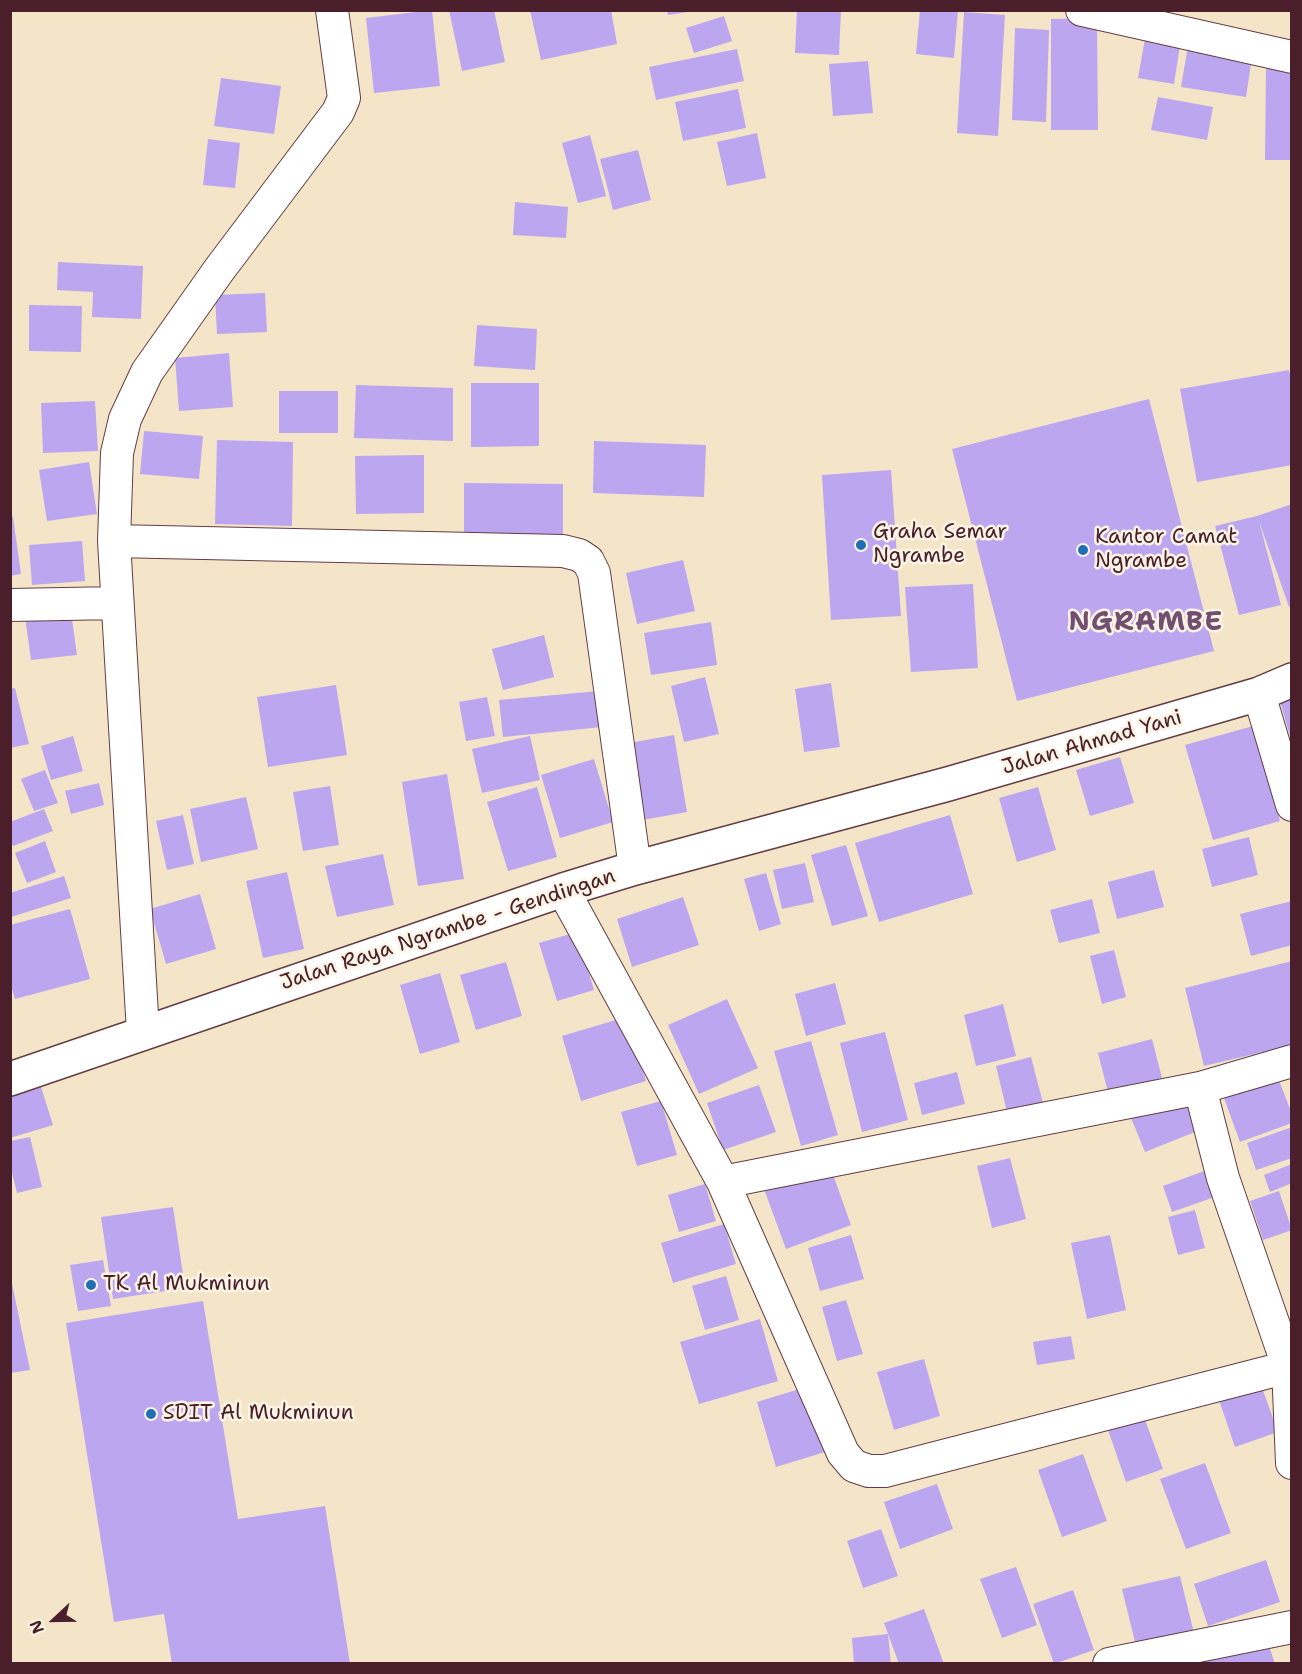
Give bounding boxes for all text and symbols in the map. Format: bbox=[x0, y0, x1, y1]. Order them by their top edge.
place label: Graha Semar Ngrambe bbox=[873, 520, 1007, 570]
place label: Kantor Camat Ngrambe bbox=[1095, 525, 1238, 575]
marker: Graha Semar Ngrambe bbox=[854, 538, 868, 552]
marker: Kantor Camat Ngrambe bbox=[1076, 543, 1090, 557]
district label: NGRAMBE bbox=[1068, 607, 1224, 639]
street label: Jalan Ahmad Yani bbox=[999, 705, 1185, 781]
street label: Jalan Raya Ngrambe - Gendingan bbox=[277, 864, 619, 996]
place label: TK Al Mukminun bbox=[103, 1272, 270, 1298]
marker: TK Al Mukminun bbox=[84, 1278, 98, 1292]
place label: SDIT Al Mukminun bbox=[163, 1401, 354, 1427]
marker: SDIT Al Mukminun bbox=[144, 1407, 158, 1421]
north arrow bbox=[24, 1590, 84, 1650]
text: N bbox=[25, 1617, 49, 1637]

